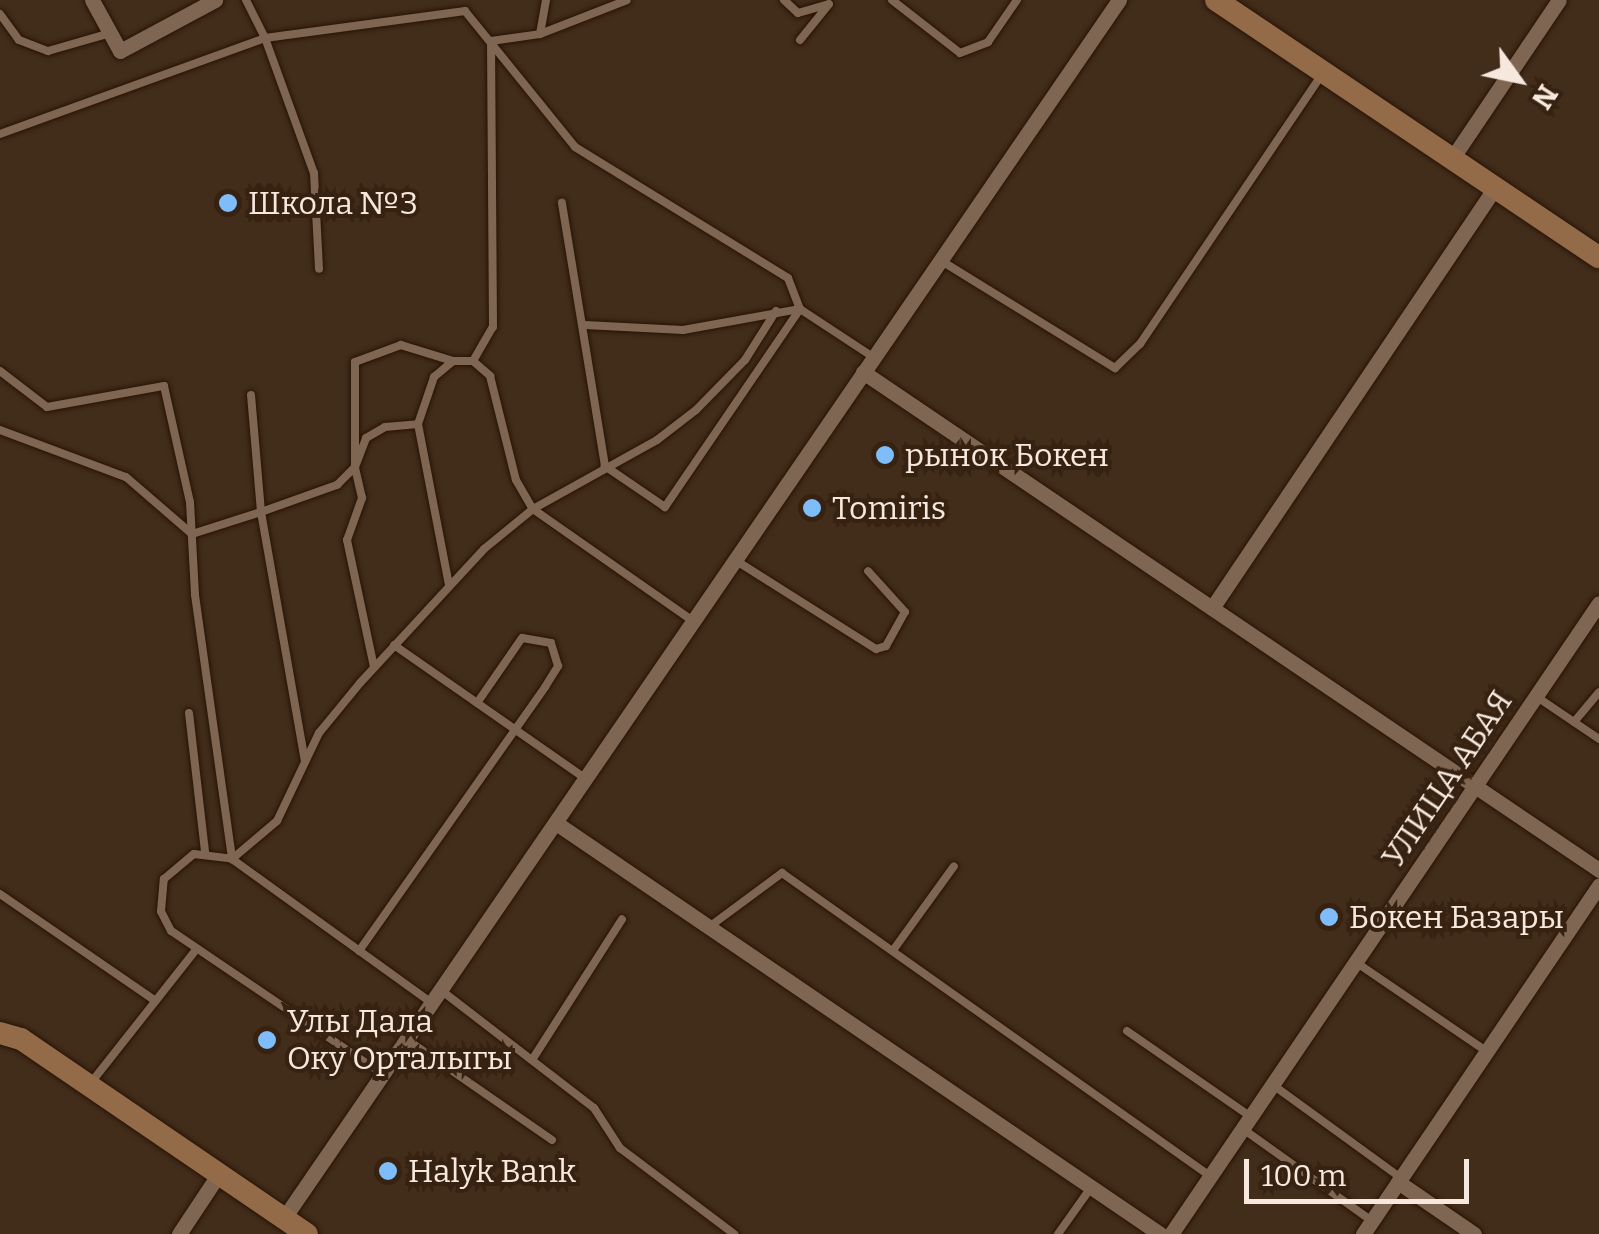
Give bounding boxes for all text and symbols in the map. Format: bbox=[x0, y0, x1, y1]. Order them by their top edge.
north arrow bbox=[1469, 30, 1569, 130]
text: N bbox=[1525, 79, 1564, 115]
place label: Школа №3 bbox=[248, 184, 418, 222]
marker: Школа №3 bbox=[217, 192, 239, 214]
place label: рынок Бокен bbox=[905, 436, 1109, 474]
marker: рынок Бокен bbox=[874, 444, 896, 466]
place label: Tomiris bbox=[832, 489, 946, 527]
marker: Tomiris bbox=[801, 497, 823, 519]
street label: УЛИЦА АБАЯ bbox=[1374, 683, 1520, 875]
place label: Бокен Базары bbox=[1349, 898, 1564, 936]
marker: Бокен Базары bbox=[1318, 906, 1340, 928]
place label: Улы Дала Оку Орталыгы bbox=[287, 1003, 512, 1078]
marker: Улы Дала Оку Орталыгы bbox=[256, 1029, 278, 1051]
scale bar bbox=[1249, 1139, 1474, 1201]
place label: Halyk Bank bbox=[408, 1152, 576, 1190]
text: 100 m bbox=[1261, 1158, 1346, 1194]
marker: Halyk Bank bbox=[377, 1160, 399, 1182]

